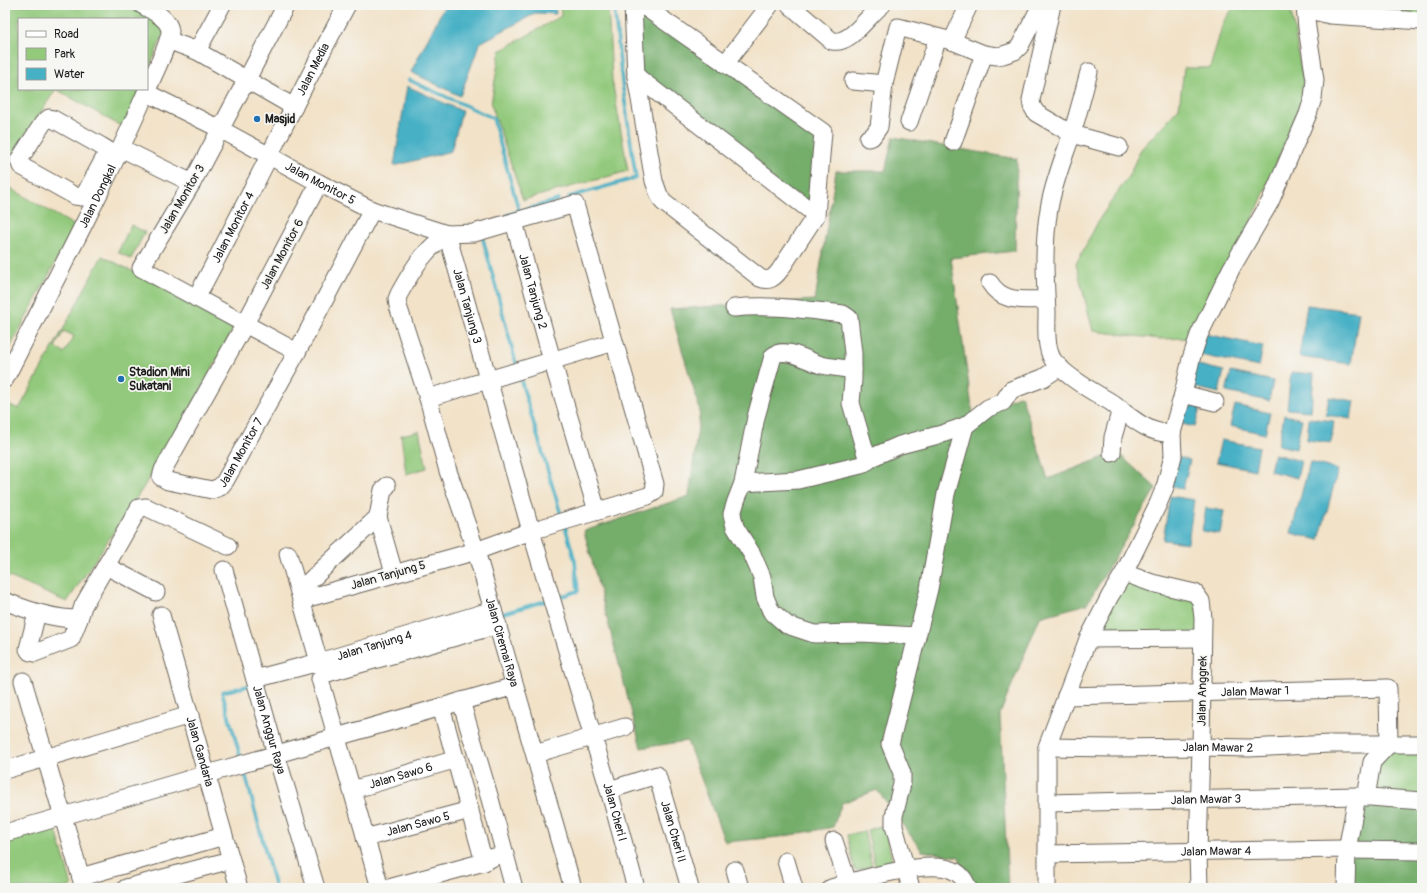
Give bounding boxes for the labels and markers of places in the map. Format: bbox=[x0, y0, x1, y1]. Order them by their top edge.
place label: Masjid bbox=[265, 112, 295, 127]
marker: Masjid bbox=[252, 114, 262, 124]
place label: Stadion Mini Sukatani bbox=[129, 365, 190, 394]
marker: Stadion Mini Sukatani bbox=[116, 374, 126, 384]

